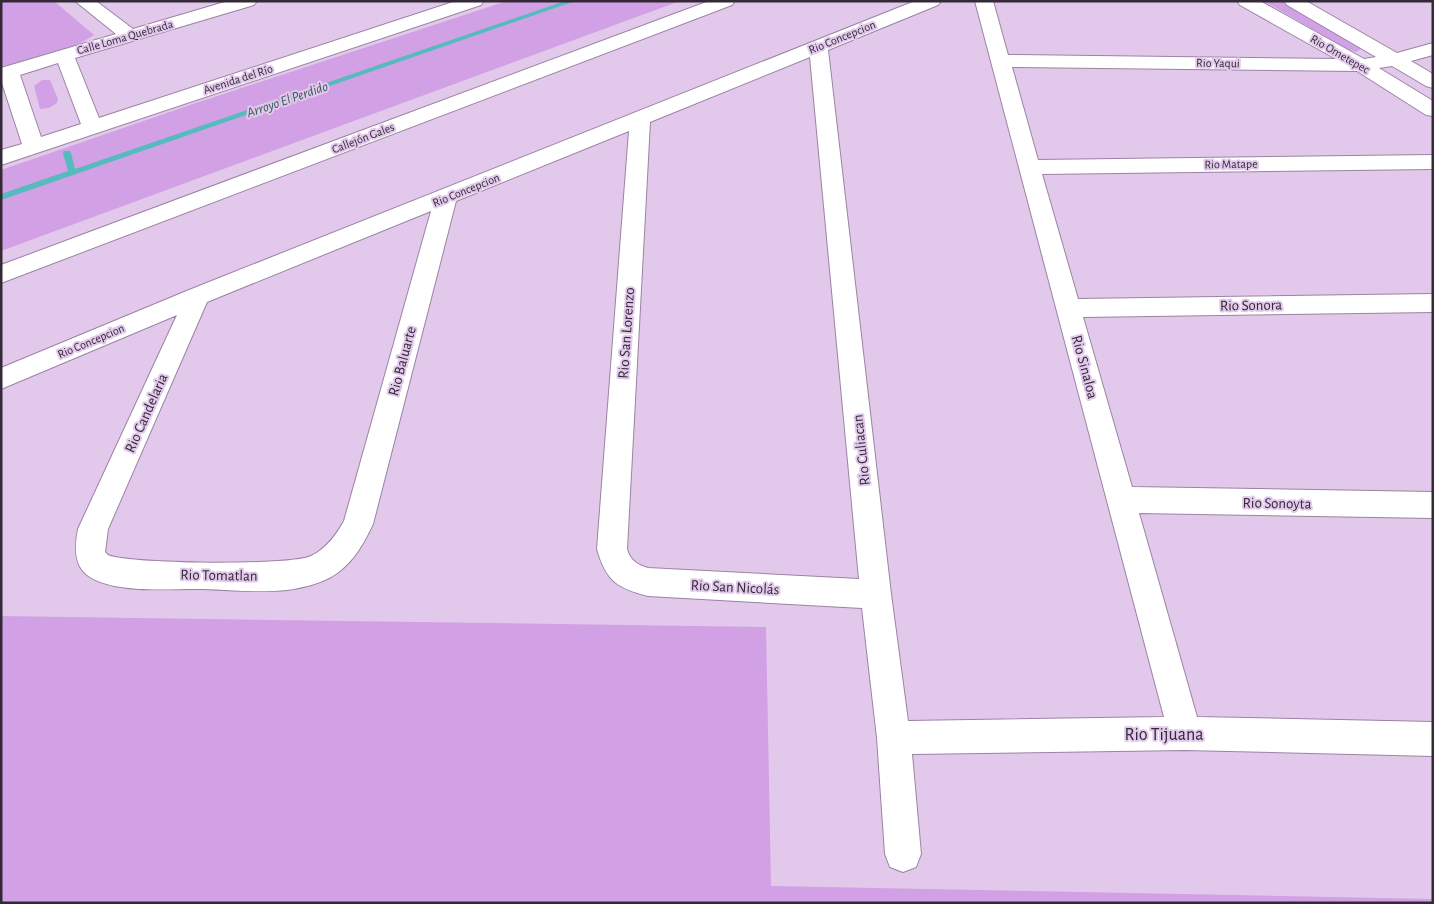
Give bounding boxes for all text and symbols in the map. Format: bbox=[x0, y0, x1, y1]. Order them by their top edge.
street label: Calle Loma Quebrada bbox=[76, 17, 175, 57]
street label: Rio Concepcion bbox=[807, 18, 877, 56]
street label: Rio Ometepec bbox=[1309, 32, 1372, 76]
street label: Rio Yaqui bbox=[1196, 57, 1240, 69]
street label: Avenida del Río bbox=[202, 62, 274, 96]
water label: Arroyo El Perdido bbox=[244, 79, 330, 121]
street label: Callejón Gales bbox=[330, 121, 396, 156]
street label: Rio Matape bbox=[1204, 158, 1258, 170]
street label: Rio Concepcion bbox=[431, 171, 501, 209]
street label: Rio San Lorenzo bbox=[616, 287, 637, 379]
street label: Rio Sonora bbox=[1220, 297, 1282, 314]
street label: Rio Concepcion bbox=[56, 322, 126, 360]
street label: Rio Baluarte bbox=[386, 325, 419, 397]
street label: Rio Sinaloa bbox=[1069, 334, 1100, 401]
street label: Rio Candelaria bbox=[122, 371, 171, 455]
street label: Rio Culiacan bbox=[850, 414, 873, 486]
street label: Rio Sonoyta bbox=[1242, 495, 1312, 512]
street label: Rio Tomatlan bbox=[180, 567, 258, 584]
street label: Rio San Nicolás bbox=[690, 578, 780, 597]
street label: Rio Tijuana bbox=[1124, 726, 1204, 744]

